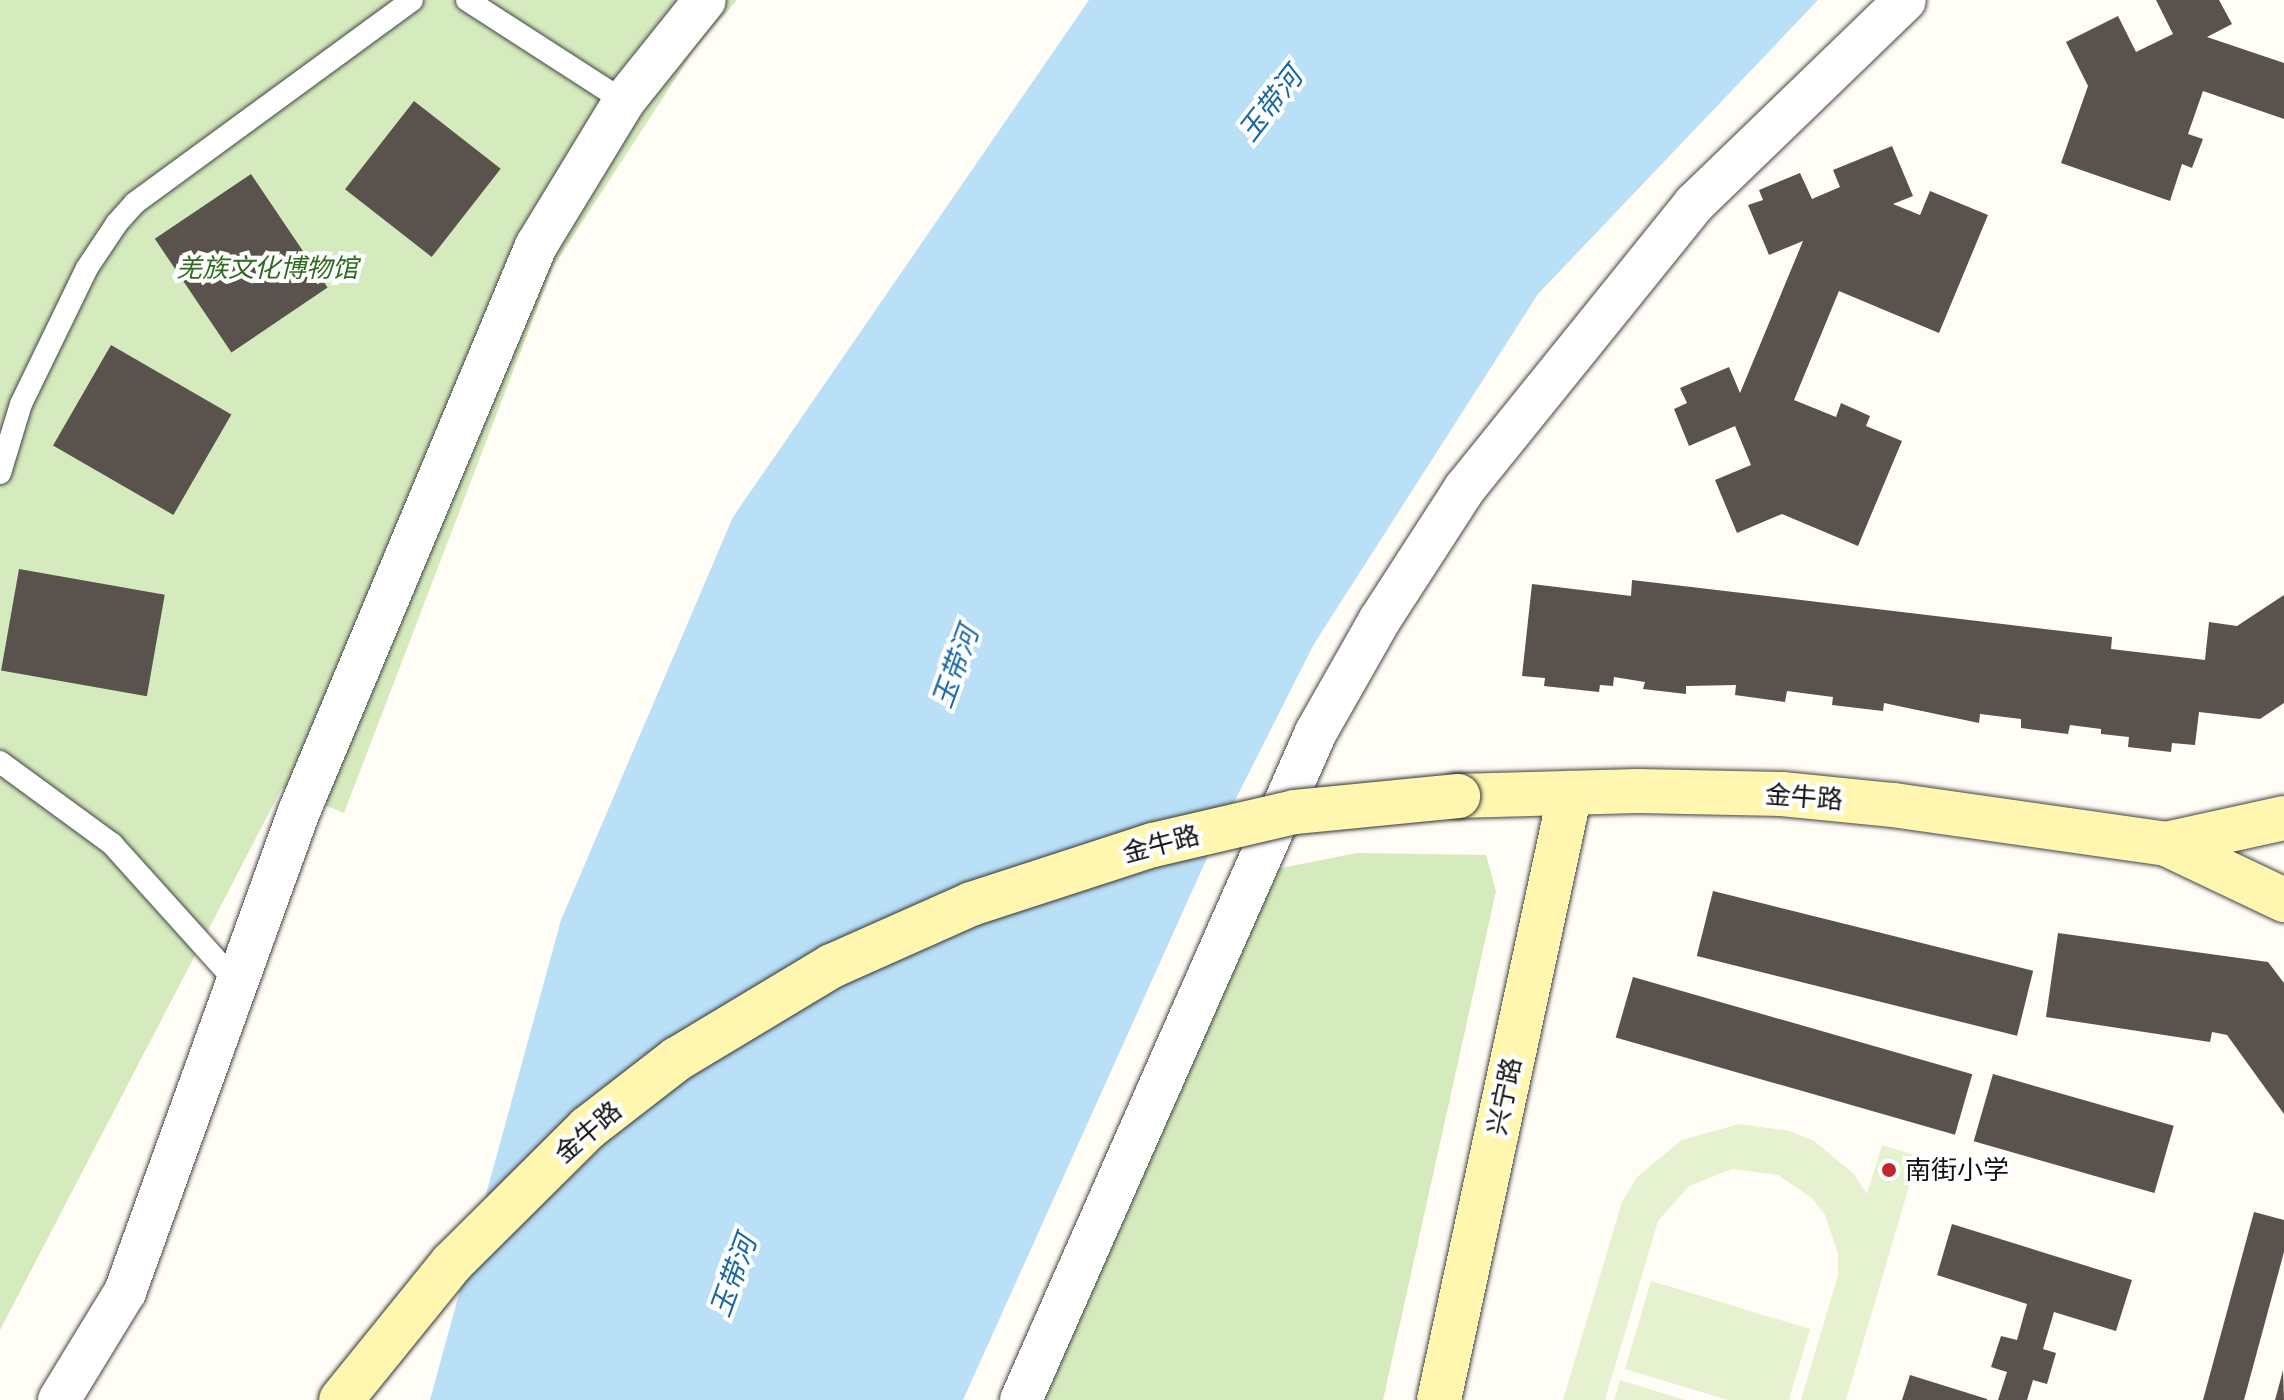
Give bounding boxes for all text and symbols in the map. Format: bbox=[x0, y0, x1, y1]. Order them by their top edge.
water label: 玉带河 bbox=[1231, 61, 1309, 147]
park label: 羌族文化博物馆 bbox=[176, 252, 358, 284]
water label: 玉带河 bbox=[925, 622, 985, 712]
street label: 金牛路 bbox=[1764, 779, 1844, 815]
street label: 金牛路 bbox=[1119, 819, 1203, 869]
street label: 兴宁路 bbox=[1481, 1055, 1527, 1137]
street label: 金牛路 bbox=[548, 1095, 628, 1169]
place label: 南街小学 bbox=[1905, 1154, 2009, 1186]
marker: 南街小学 bbox=[1880, 1161, 1898, 1179]
water label: 玉带河 bbox=[703, 1231, 763, 1321]

